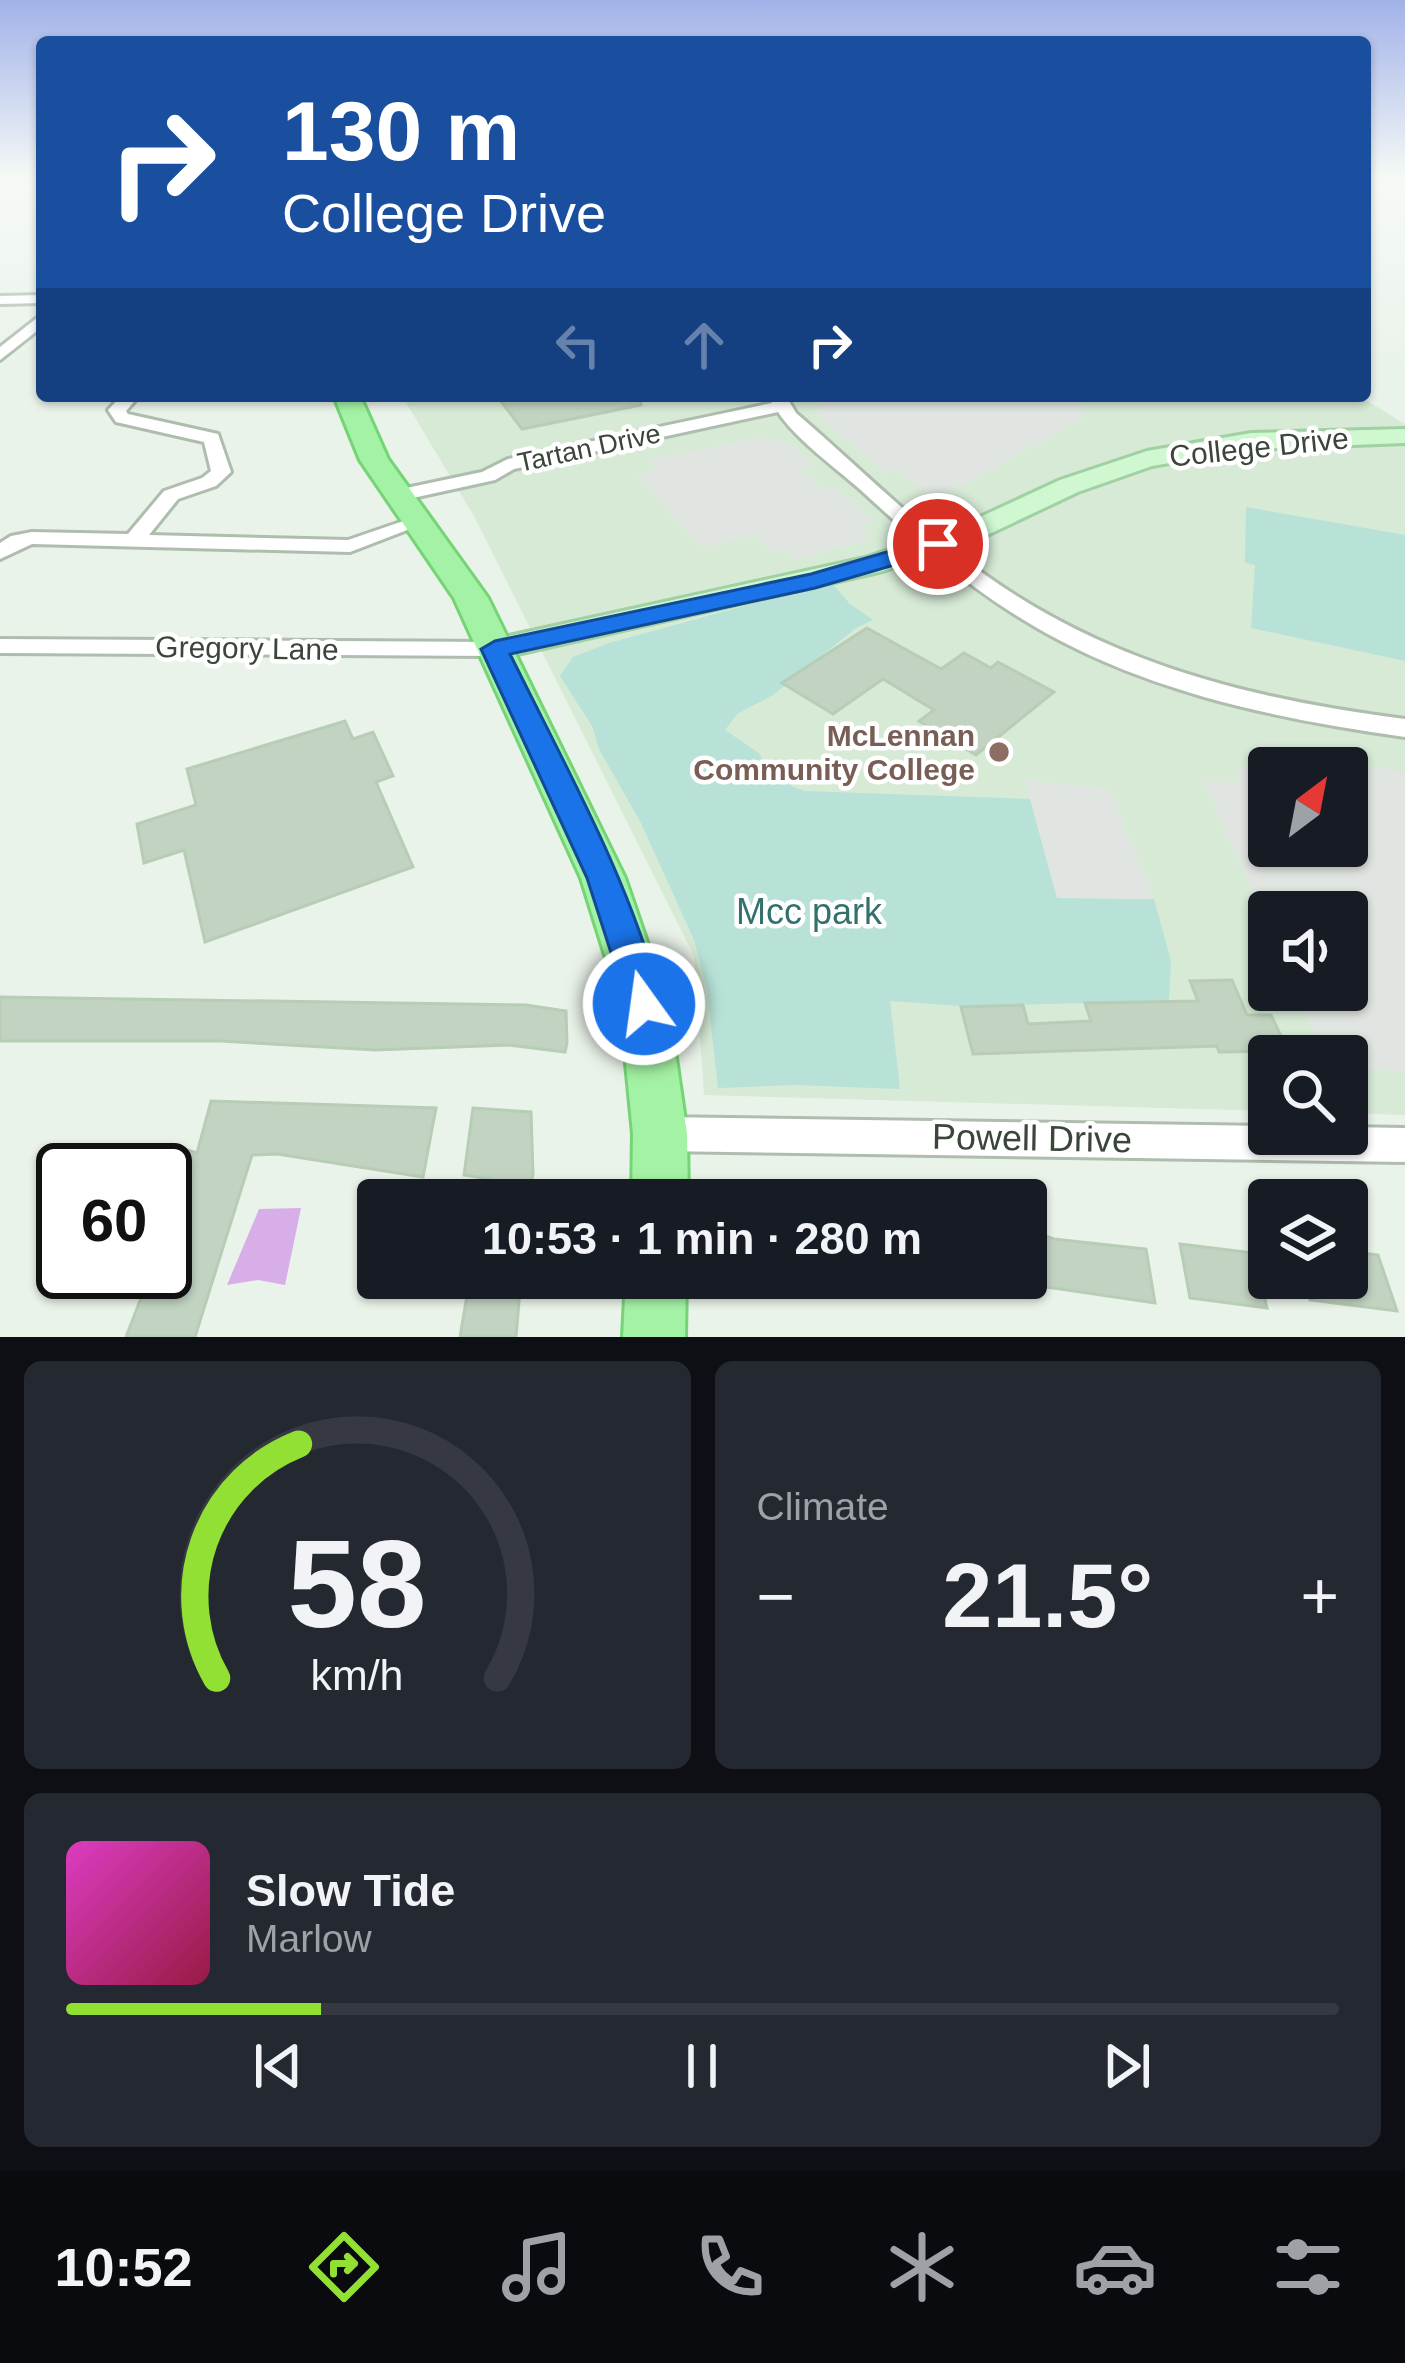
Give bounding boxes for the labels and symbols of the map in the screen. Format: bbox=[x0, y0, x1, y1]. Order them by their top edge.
street label: Tartan Drive bbox=[515, 418, 663, 478]
street label: College Drive bbox=[1168, 421, 1350, 473]
pin bbox=[887, 493, 989, 595]
street label: Gregory Lane bbox=[155, 630, 339, 666]
place label: McLennan Community College bbox=[693, 719, 975, 786]
marker: McLennan Community College bbox=[986, 739, 1012, 765]
north arrow bbox=[1248, 747, 1368, 867]
park label: Mcc park bbox=[736, 891, 883, 932]
position arrow bbox=[581, 941, 707, 1067]
street label: Powell Drive bbox=[932, 1116, 1132, 1160]
speed limit sign: 60 bbox=[36, 1143, 192, 1299]

